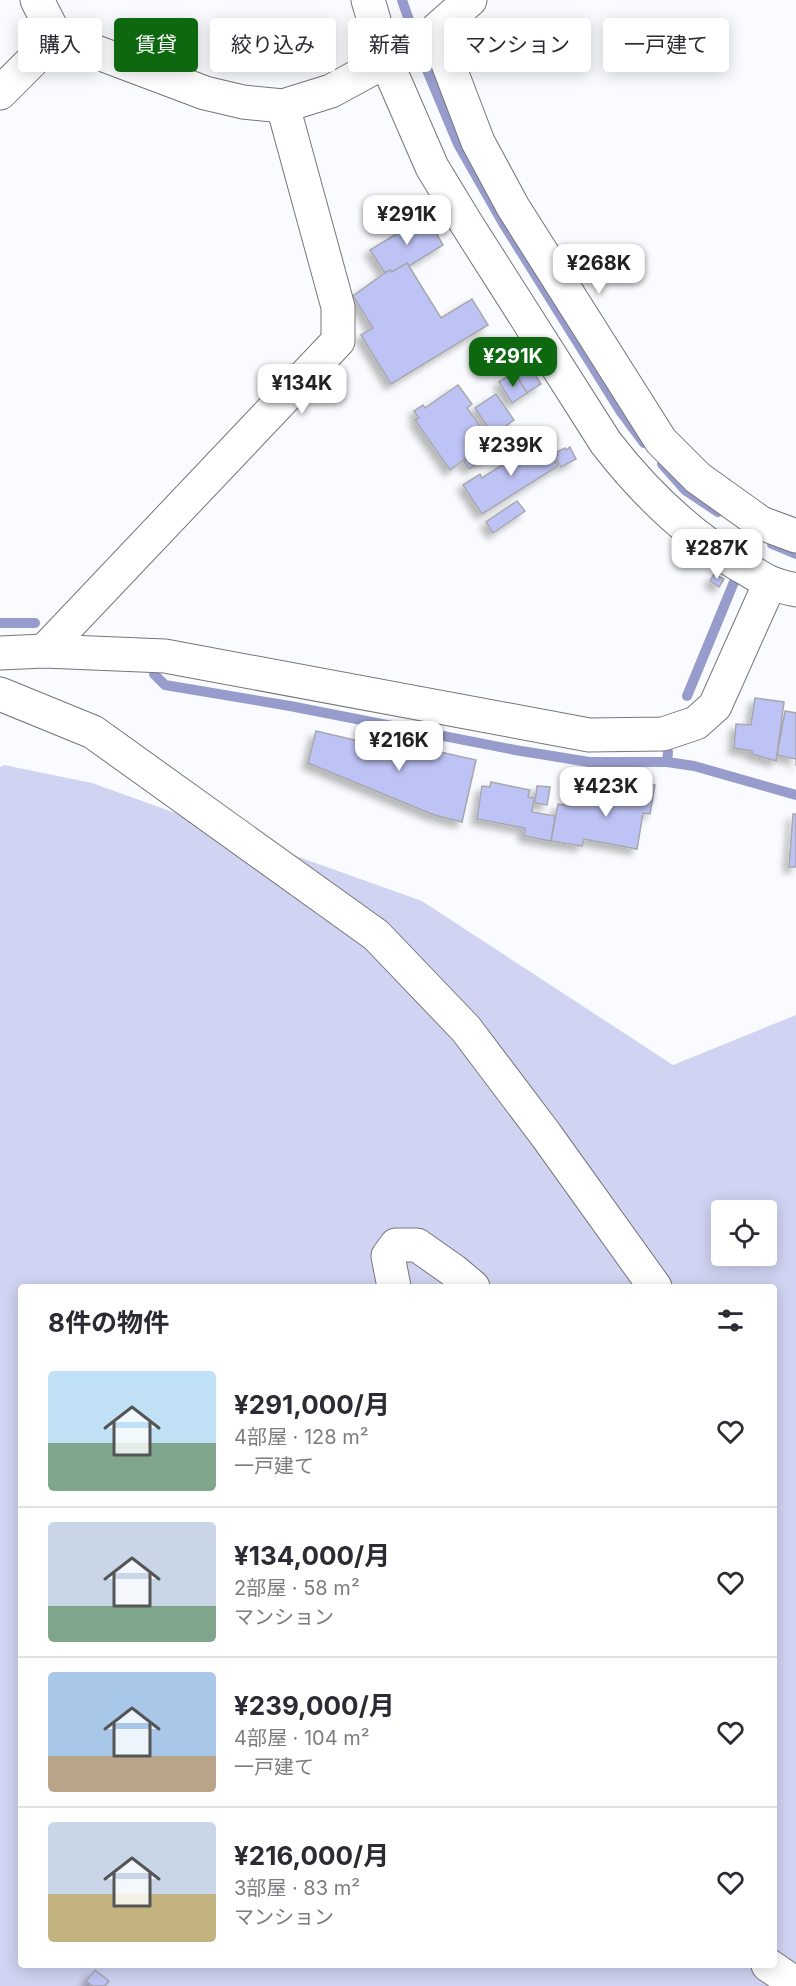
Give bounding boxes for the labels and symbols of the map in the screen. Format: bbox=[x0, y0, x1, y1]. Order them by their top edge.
pin: ¥291K bbox=[365, 195, 449, 246]
pin: ¥268K bbox=[557, 244, 641, 295]
pin: ¥291K bbox=[471, 337, 555, 388]
pin: ¥134K bbox=[260, 364, 344, 415]
pin: ¥239K bbox=[469, 426, 553, 477]
pin: ¥287K bbox=[675, 529, 759, 580]
pin: ¥216K bbox=[357, 721, 441, 772]
pin: ¥423K bbox=[564, 767, 648, 818]

